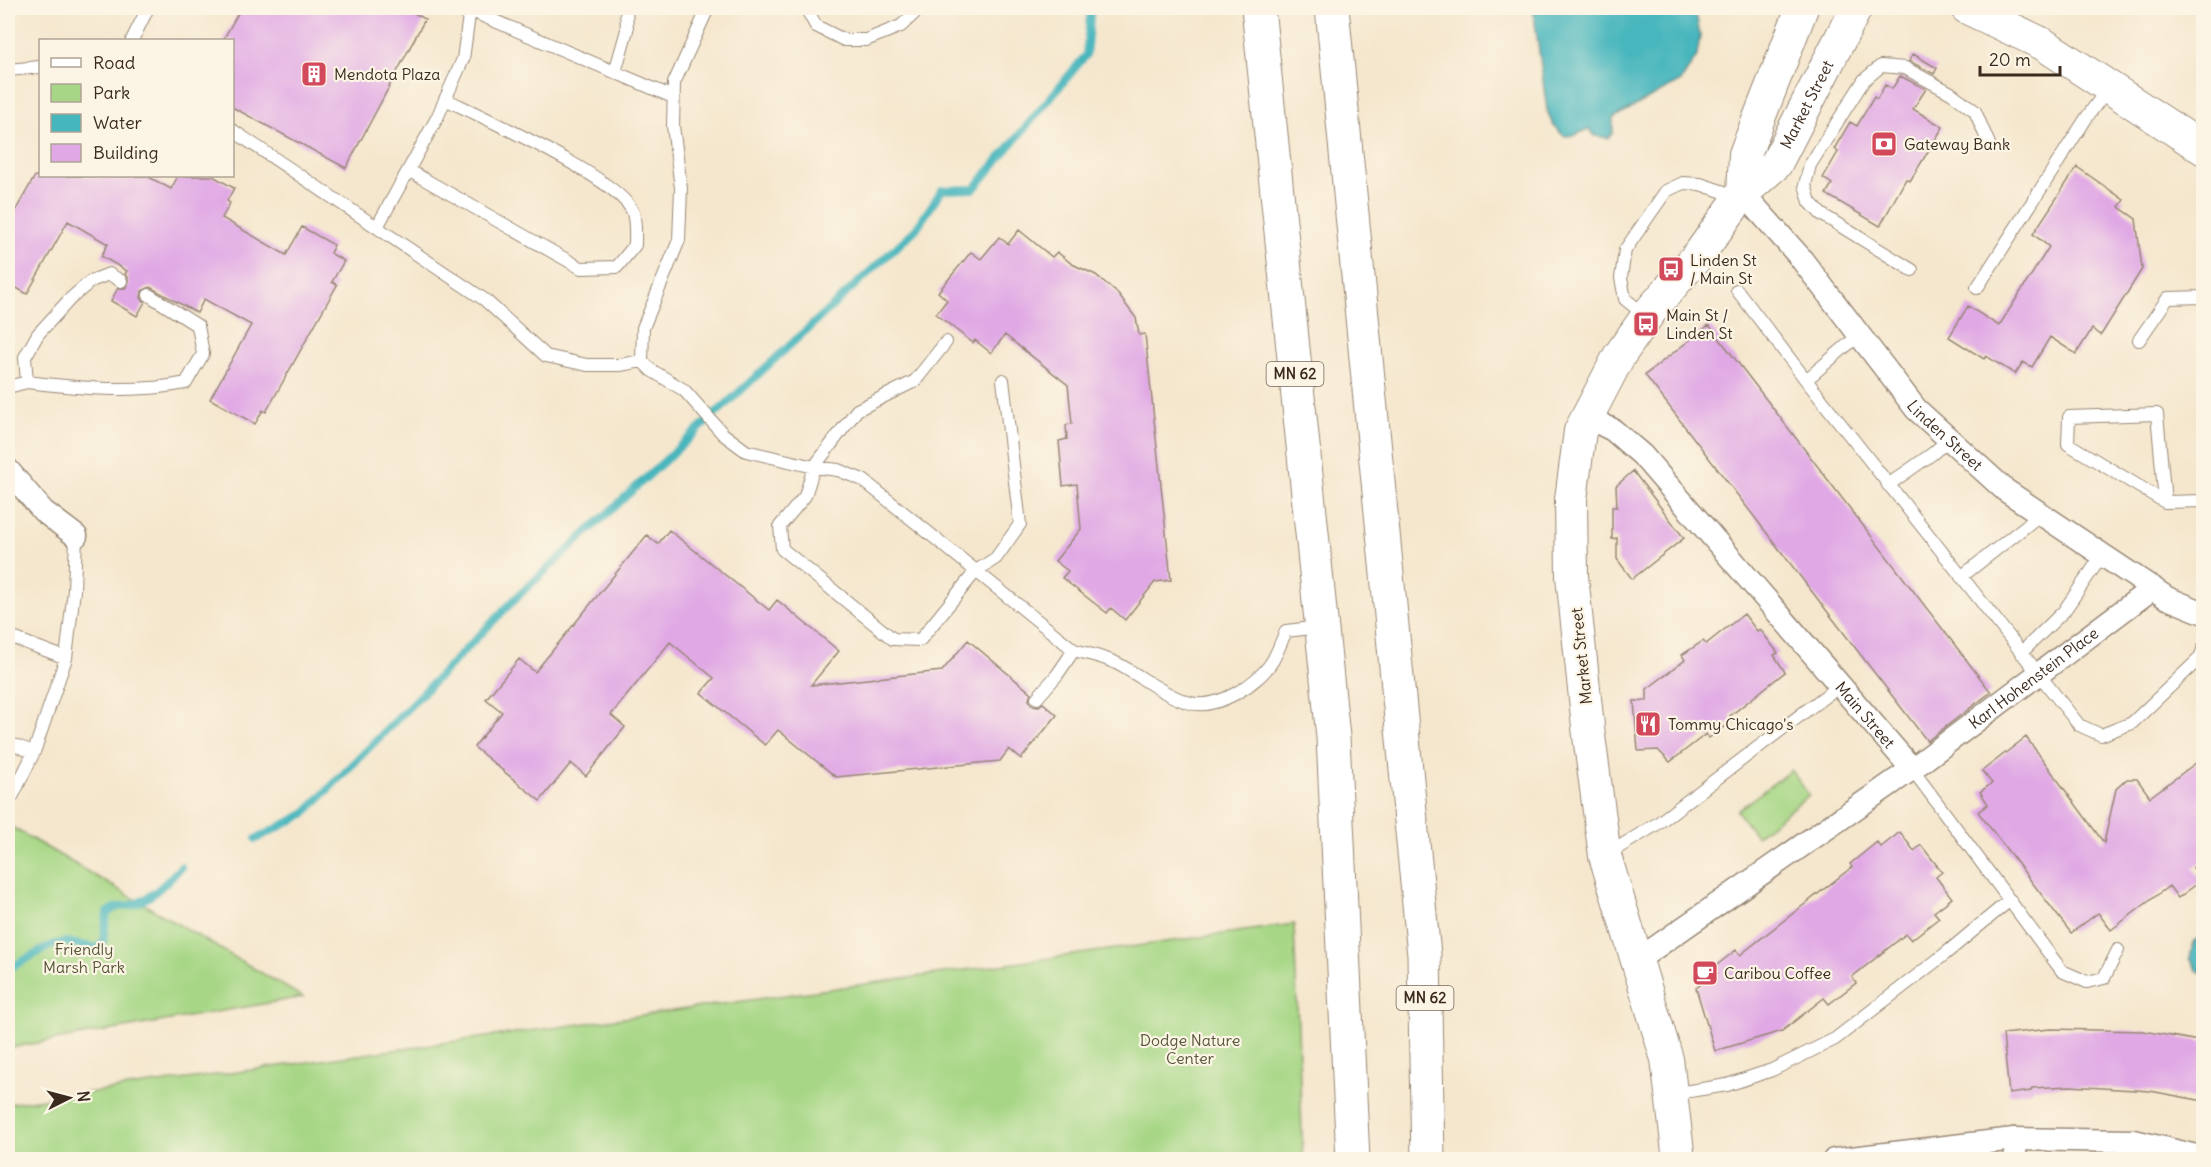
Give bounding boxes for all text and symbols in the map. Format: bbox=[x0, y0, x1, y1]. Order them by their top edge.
legend bbox=[39, 39, 234, 177]
scale bar bbox=[1980, 39, 2060, 77]
text: 20 m bbox=[1989, 48, 2031, 71]
text: Road bbox=[93, 51, 136, 74]
street label: Market Street bbox=[1776, 56, 1838, 152]
building icon: Mendota Plaza bbox=[299, 59, 329, 89]
place label: Mendota Plaza bbox=[334, 64, 440, 84]
text: Park bbox=[93, 81, 130, 104]
text: Water bbox=[93, 111, 143, 134]
bank icon: Gateway Bank bbox=[1869, 129, 1899, 159]
place label: Gateway Bank bbox=[1904, 134, 2010, 154]
text: Building bbox=[93, 141, 158, 164]
place label: Linden St / Main St bbox=[1690, 250, 1757, 288]
bus stop icon: Linden St / Main St bbox=[1656, 254, 1686, 284]
place label: Main St / Linden St bbox=[1666, 305, 1733, 343]
bus stop icon: Main St / Linden St bbox=[1631, 309, 1661, 339]
road number: MN 62 bbox=[1266, 362, 1324, 386]
street label: Linden Street bbox=[1903, 396, 1987, 475]
street label: Market Street bbox=[1566, 606, 1596, 705]
street label: Karl Hohenstein Place bbox=[1965, 623, 2102, 733]
street label: Main Street bbox=[1831, 677, 1900, 753]
restaurant icon: Tommy Chicago's bbox=[1633, 709, 1663, 739]
place label: Tommy Chicago's bbox=[1668, 714, 1794, 734]
park label: Friendly Marsh Park bbox=[43, 939, 125, 977]
cafe icon: Caribou Coffee bbox=[1690, 958, 1720, 988]
place label: Caribou Coffee bbox=[1724, 963, 1831, 983]
road number: MN 62 bbox=[1396, 986, 1454, 1010]
park label: Dodge Nature Center bbox=[1140, 1030, 1240, 1068]
north arrow bbox=[39, 1068, 99, 1128]
text: N bbox=[73, 1090, 94, 1103]

